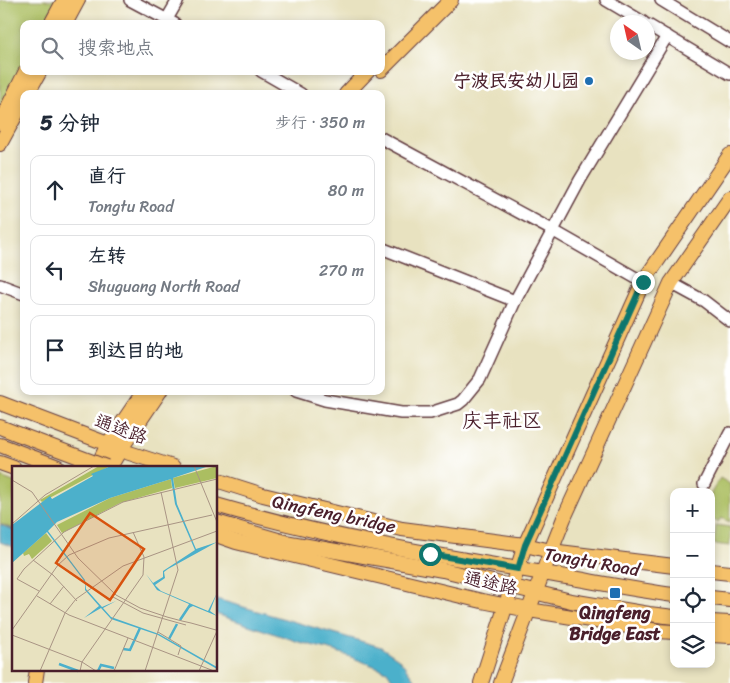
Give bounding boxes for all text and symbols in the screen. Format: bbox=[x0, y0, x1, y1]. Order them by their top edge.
north arrow bbox=[610, 15, 655, 60]
search box bbox=[20, 20, 385, 75]
text: 搜索地点 bbox=[78, 31, 154, 64]
icon: search bbox=[38, 34, 66, 62]
place label: 宁波民安幼儿园 bbox=[453, 65, 579, 97]
marker: 宁波民安幼儿园 bbox=[583, 75, 595, 87]
text: 5 分钟 bbox=[40, 104, 100, 142]
text: 步行 · 350 m bbox=[275, 108, 365, 137]
text: 直行 bbox=[88, 159, 126, 192]
icon: ahead bbox=[41, 176, 69, 204]
text: 80 m bbox=[328, 176, 364, 205]
text: Tongtu Road bbox=[88, 192, 174, 221]
text: 左转 bbox=[88, 239, 126, 272]
icon: left bbox=[41, 256, 69, 284]
text: 270 m bbox=[319, 256, 364, 285]
route end bbox=[632, 271, 655, 294]
text: Shuguang North Road bbox=[88, 272, 240, 301]
text: 到达目的地 bbox=[88, 334, 183, 367]
icon: arrive bbox=[41, 336, 69, 364]
district label: 庆丰社区 bbox=[462, 403, 542, 438]
street label: 通途路 bbox=[90, 405, 152, 453]
inset map bbox=[12, 466, 218, 670]
street label: Qingfeng bridge bbox=[269, 485, 399, 543]
map controls bbox=[670, 488, 715, 668]
button: + bbox=[670, 488, 715, 533]
button: − bbox=[670, 533, 715, 578]
street label: Tongtu Road bbox=[542, 538, 644, 586]
route start bbox=[419, 543, 442, 566]
street label: 通途路 bbox=[461, 562, 521, 604]
button: locate bbox=[670, 578, 715, 623]
marker: Qingfeng Bridge East bbox=[608, 586, 622, 600]
place label: Qingfeng Bridge East bbox=[569, 597, 661, 650]
button: layers bbox=[670, 623, 715, 668]

